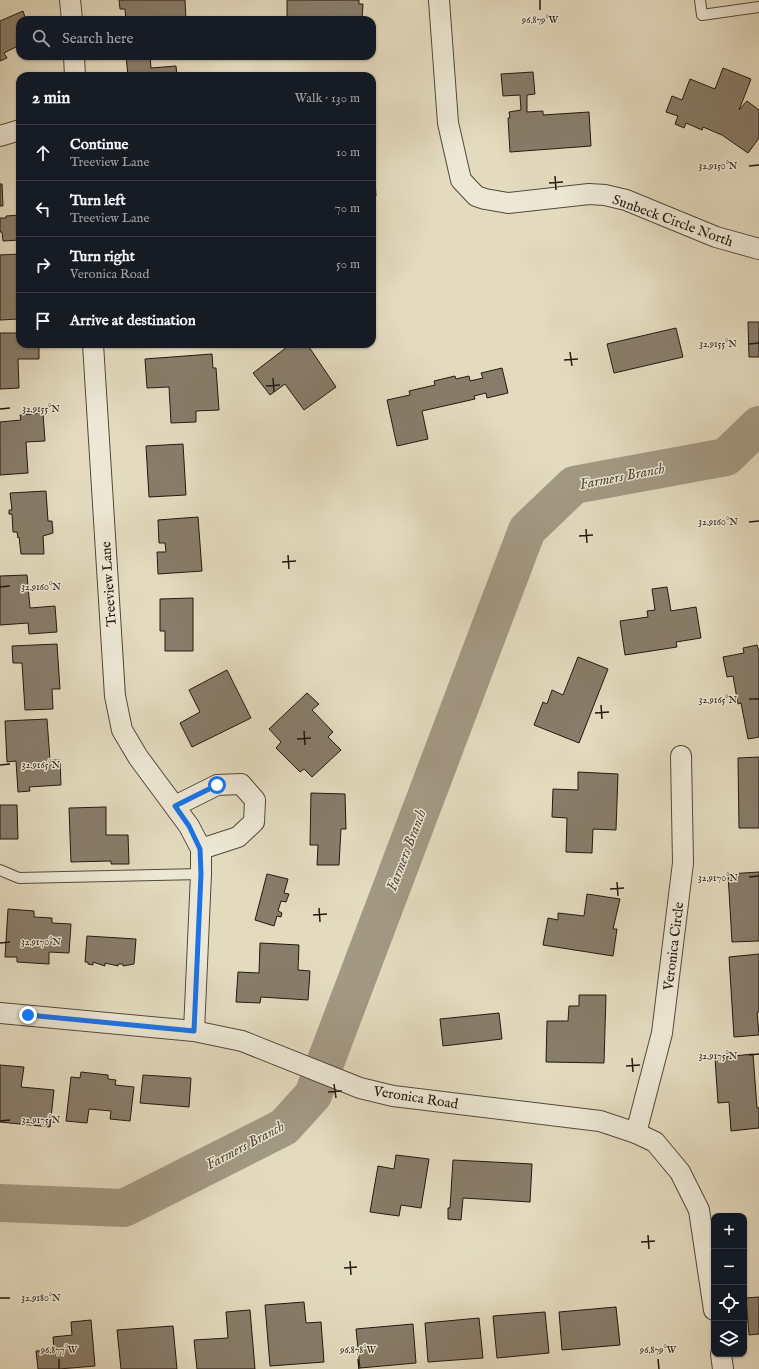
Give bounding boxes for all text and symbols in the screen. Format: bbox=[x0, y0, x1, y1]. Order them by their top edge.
text: 96.879°W bbox=[521, 14, 559, 27]
search box bbox=[16, 16, 376, 60]
icon: search bbox=[30, 27, 52, 49]
text: Search here bbox=[62, 29, 133, 48]
text: 2 min bbox=[32, 88, 70, 109]
text: Walk · 130 m bbox=[295, 90, 360, 107]
text: Continue bbox=[70, 135, 128, 154]
icon: ahead bbox=[32, 142, 54, 164]
text: 10 m bbox=[336, 144, 360, 161]
text: Treeview Lane bbox=[70, 154, 149, 171]
text: 32.9150°N bbox=[699, 160, 738, 173]
text: Turn left bbox=[70, 191, 126, 210]
street label: Sunbeck Circle North bbox=[610, 191, 736, 251]
icon: left bbox=[32, 198, 54, 220]
text: 70 m bbox=[335, 200, 360, 217]
text: Treeview Lane bbox=[70, 210, 149, 227]
text: Turn right bbox=[70, 247, 135, 266]
icon: right bbox=[32, 254, 54, 276]
text: 50 m bbox=[336, 256, 360, 273]
text: Veronica Road bbox=[70, 266, 149, 283]
icon: arrive bbox=[32, 310, 54, 332]
text: Arrive at destination bbox=[70, 311, 196, 330]
text: 32.9155°N bbox=[699, 338, 737, 351]
text: 32.9155°N bbox=[22, 403, 60, 416]
water label: Farmers Branch bbox=[578, 459, 667, 494]
text: 32.9160°N bbox=[698, 516, 738, 529]
street label: Treeview Lane bbox=[97, 540, 121, 627]
text: 32.9160°N bbox=[21, 581, 61, 594]
text: 32.9165°N bbox=[699, 694, 737, 707]
text: 32.9165°N bbox=[22, 759, 60, 772]
route start bbox=[208, 776, 226, 794]
water label: Farmers Branch bbox=[382, 806, 431, 894]
text: 32.9170°N bbox=[698, 872, 738, 885]
street label: Veronica Circle bbox=[660, 900, 688, 992]
text: 32.9170°N bbox=[21, 936, 61, 949]
route end bbox=[19, 1006, 37, 1024]
text: 32.9175°N bbox=[699, 1050, 738, 1063]
street label: Veronica Road bbox=[371, 1082, 460, 1114]
text: 32.9175°N bbox=[22, 1114, 61, 1127]
water label: Farmers Branch bbox=[203, 1116, 288, 1174]
map controls bbox=[711, 1213, 747, 1357]
button: + bbox=[711, 1213, 747, 1249]
button: − bbox=[711, 1249, 747, 1285]
button: locate bbox=[711, 1285, 747, 1321]
text: 32.9180°N bbox=[21, 1292, 61, 1305]
button: layers bbox=[711, 1321, 747, 1357]
text: 96.877°W bbox=[40, 1344, 78, 1357]
text: 96.878°W bbox=[339, 1344, 376, 1357]
text: 96.879°W bbox=[639, 1344, 677, 1357]

